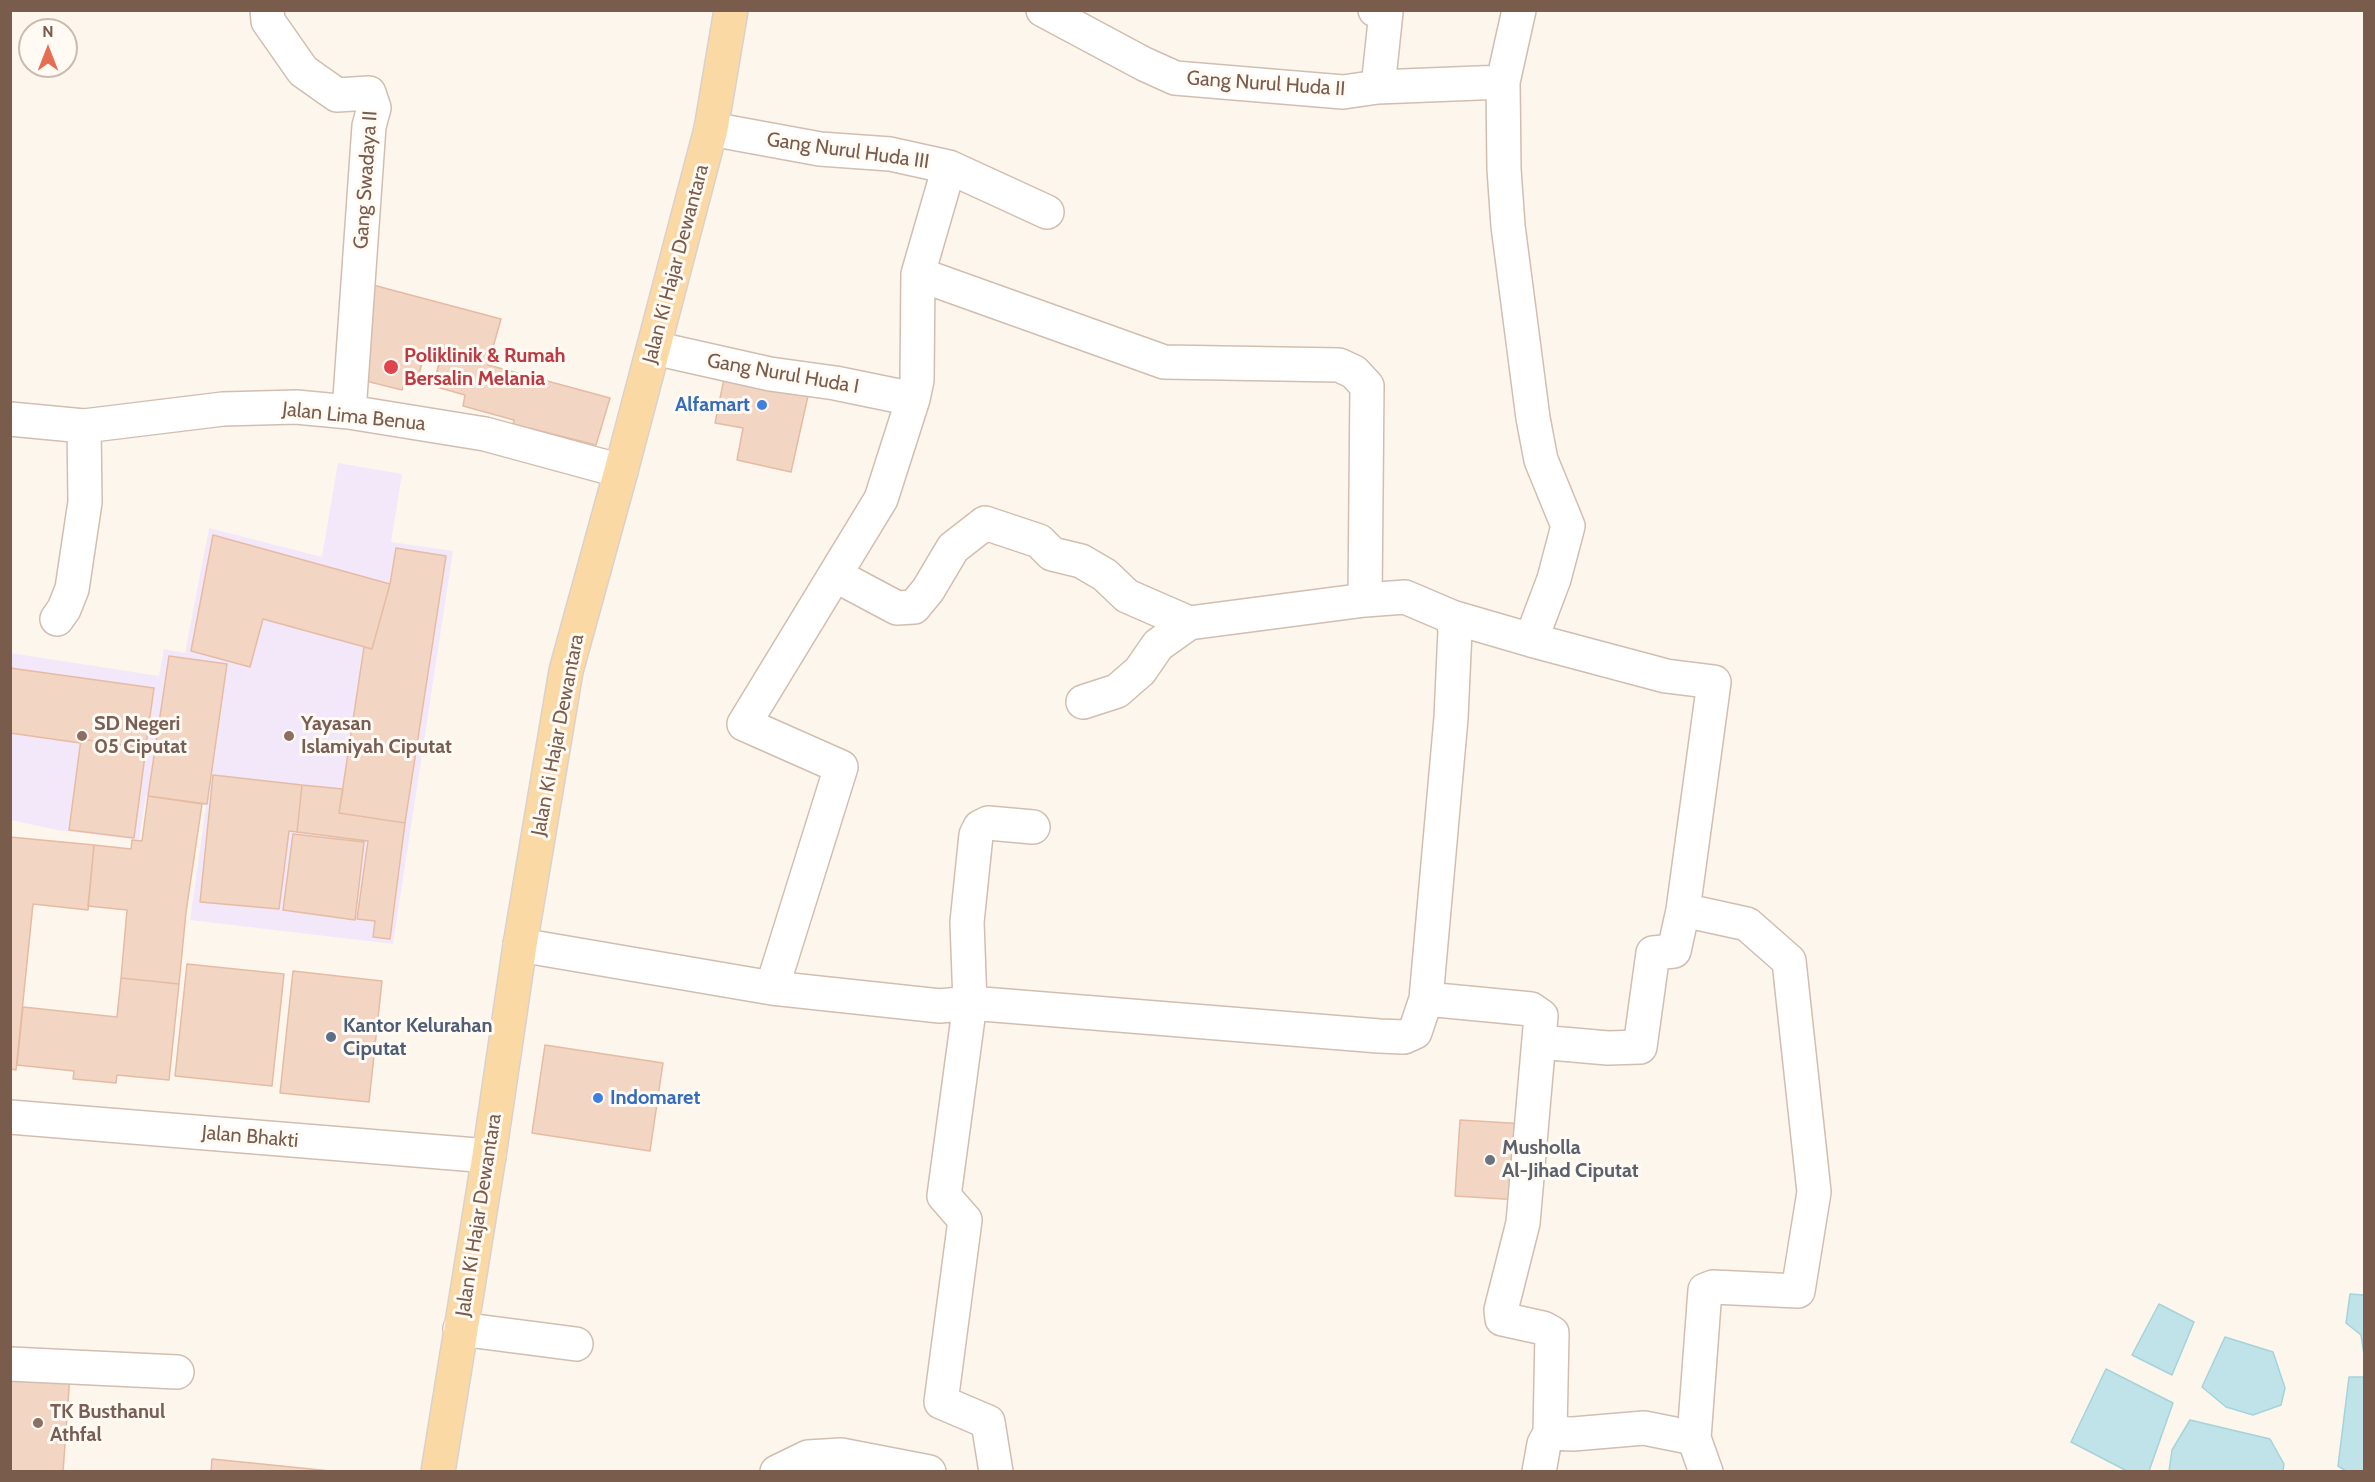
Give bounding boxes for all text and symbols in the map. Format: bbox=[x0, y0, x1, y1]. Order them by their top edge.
north arrow bbox=[18, 18, 78, 78]
text: N bbox=[42, 22, 54, 41]
street label: Gang Nurul Huda II bbox=[1186, 66, 1346, 102]
street label: Gang Swadaya II bbox=[349, 110, 383, 250]
street label: Gang Nurul Huda III bbox=[765, 128, 931, 174]
street label: Jalan Ki Hajar Dewantara bbox=[638, 162, 714, 366]
place label: Poliklinik & Rumah Bersalin Melania bbox=[404, 344, 566, 391]
street label: Gang Nurul Huda I bbox=[705, 349, 861, 399]
marker: Poliklinik & Rumah Bersalin Melania bbox=[382, 358, 400, 376]
place label: Alfamart bbox=[675, 393, 750, 417]
street label: Jalan Lima Benua bbox=[281, 398, 427, 436]
marker: Alfamart bbox=[755, 398, 769, 412]
street label: Jalan Ki Hajar Dewantara bbox=[527, 632, 589, 838]
place label: SD Negeri 05 Ciputat bbox=[94, 712, 187, 759]
place label: Yayasan Islamiyah Ciputat bbox=[301, 712, 452, 759]
marker: SD Negeri 05 Ciputat bbox=[75, 729, 89, 743]
marker: Yayasan Islamiyah Ciputat bbox=[282, 729, 296, 743]
place label: Kantor Kelurahan Ciputat bbox=[343, 1014, 492, 1061]
marker: Kantor Kelurahan Ciputat bbox=[324, 1030, 338, 1044]
place label: Indomaret bbox=[610, 1086, 700, 1110]
marker: Indomaret bbox=[591, 1091, 605, 1105]
street label: Jalan Ki Hajar Dewantara bbox=[451, 1112, 507, 1318]
street label: Jalan Bhakti bbox=[201, 1121, 299, 1153]
place label: Musholla Al-Jihad Ciputat bbox=[1502, 1136, 1639, 1183]
marker: Musholla Al-Jihad Ciputat bbox=[1483, 1153, 1497, 1167]
place label: TK Busthanul Athfal bbox=[50, 1400, 165, 1447]
marker: TK Busthanul Athfal bbox=[31, 1416, 45, 1430]

